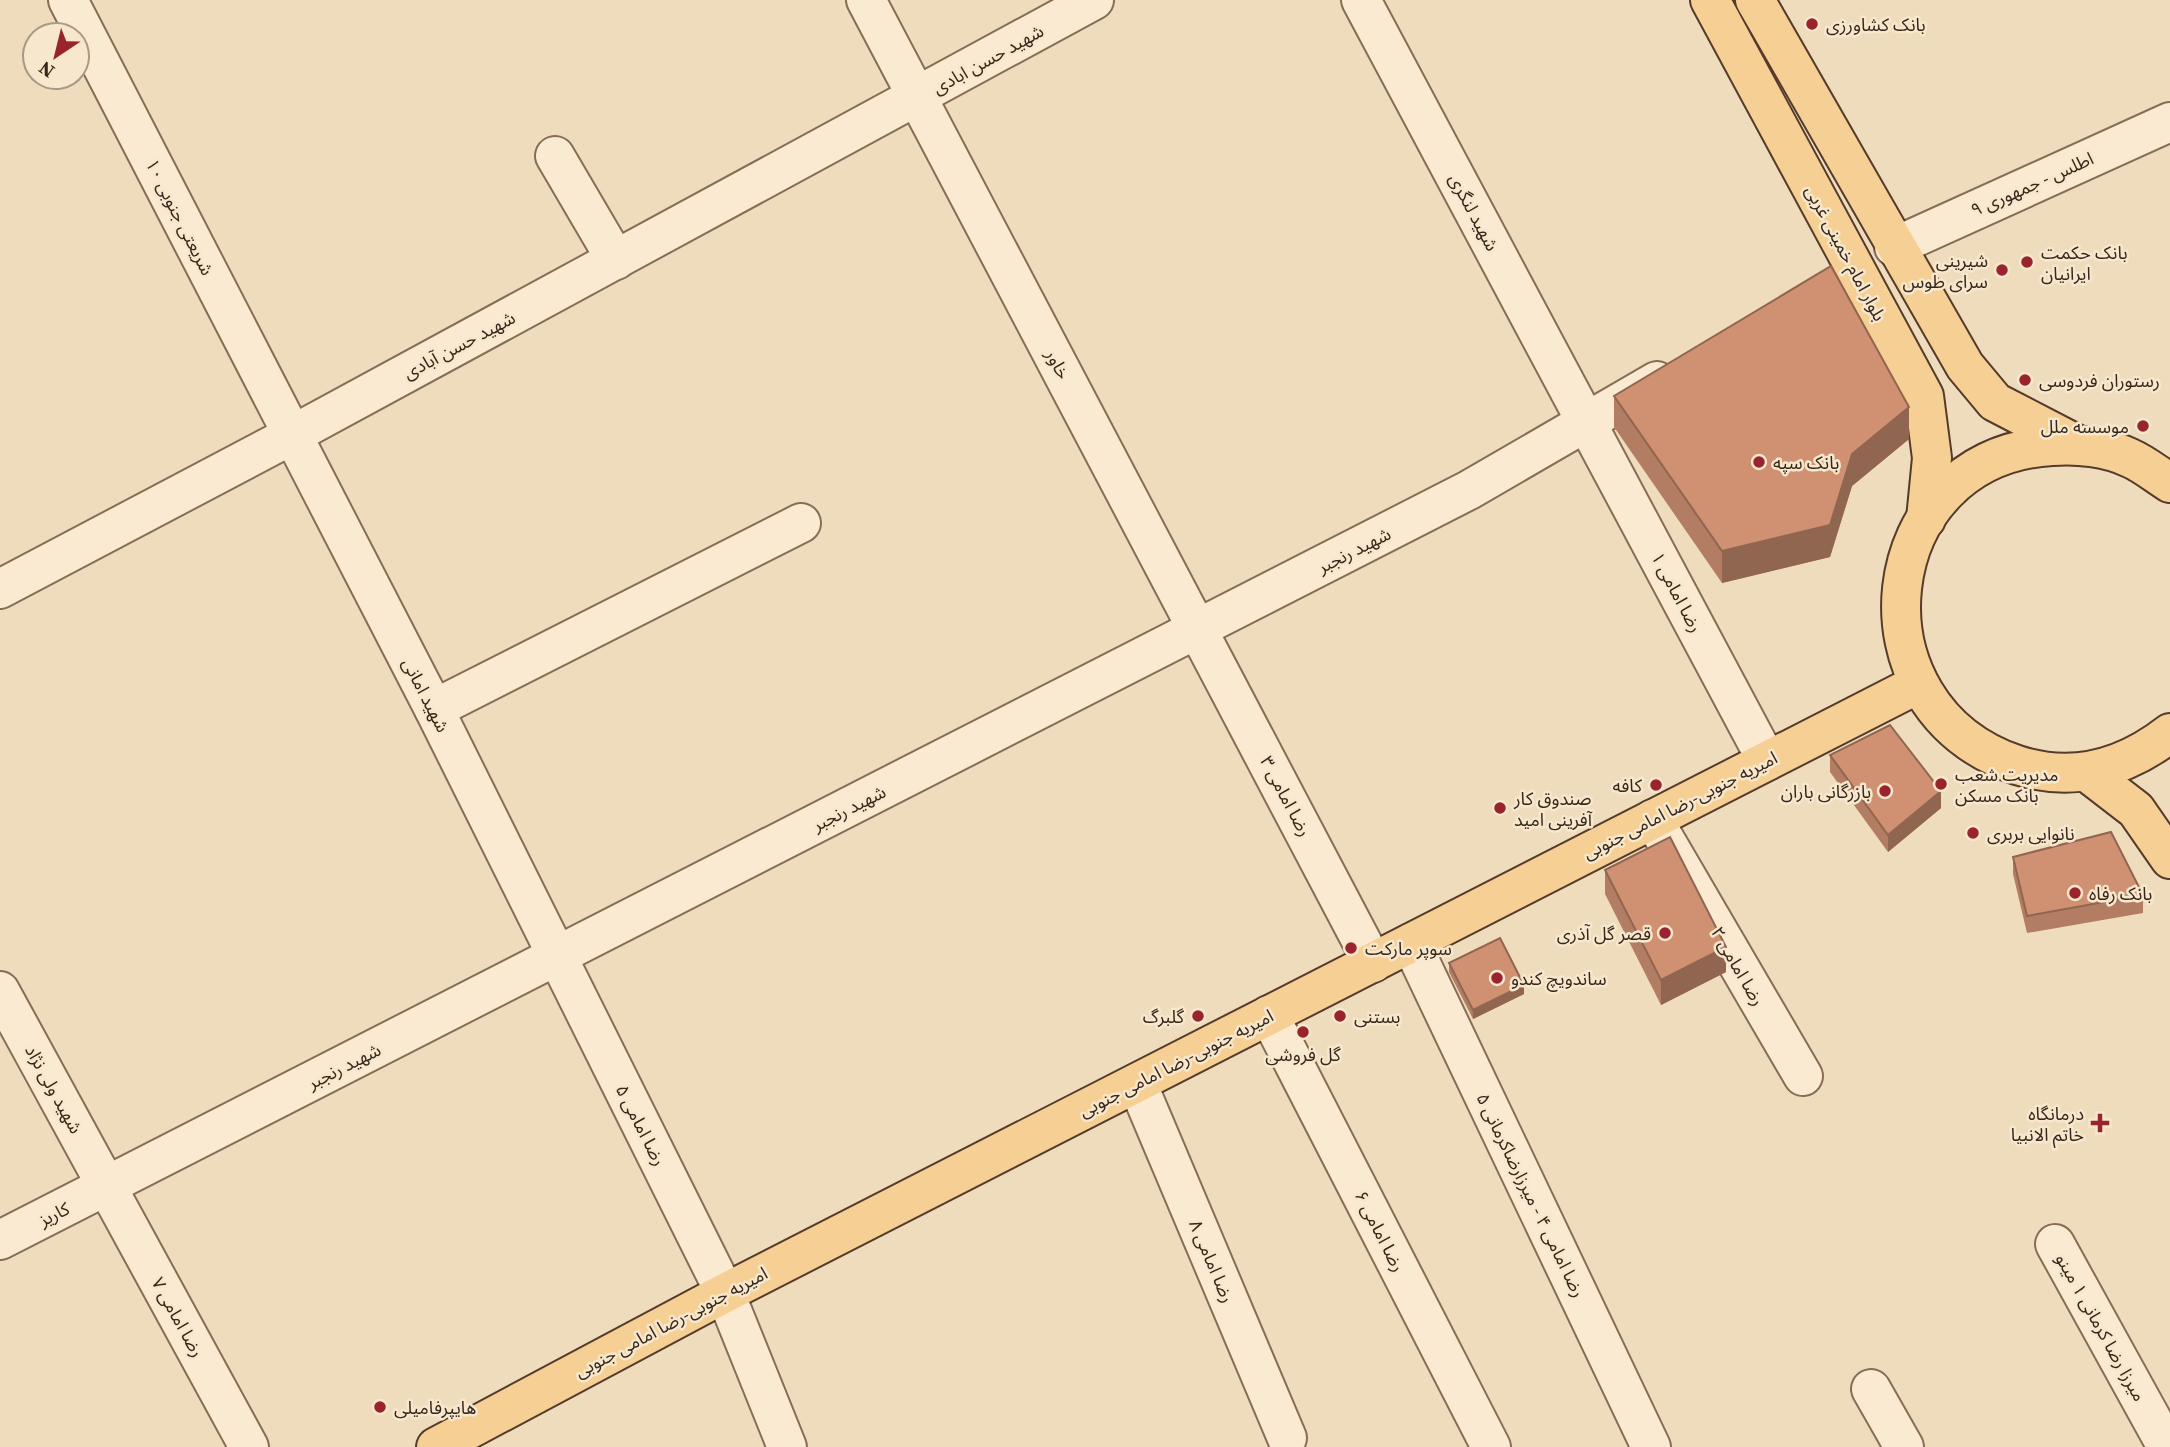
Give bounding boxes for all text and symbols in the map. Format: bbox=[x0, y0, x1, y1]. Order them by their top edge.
place label: بانک کشاورزی bbox=[1826, 12, 1926, 37]
marker: بانک کشاورزی bbox=[1804, 16, 1820, 32]
street label: شهید حسن ابادی bbox=[928, 18, 1048, 100]
north arrow bbox=[21, 21, 91, 91]
text: N bbox=[33, 55, 59, 85]
street label: اطلس - جمهوری ۹ bbox=[1967, 146, 2097, 222]
street label: شریعتی جنوبی ۱۰ bbox=[140, 154, 220, 280]
street label: شهید لنگری bbox=[1443, 169, 1505, 255]
street label: بلوار امام خمینی غربی bbox=[1798, 181, 1892, 326]
place label: بانک حکمت ایرانیان bbox=[2041, 240, 2128, 286]
place label: شیرینی سرای طوس bbox=[1903, 248, 1988, 294]
marker: بانک حکمت ایرانیان bbox=[2019, 254, 2035, 270]
marker: شیرینی سرای طوس bbox=[1994, 262, 2010, 278]
street label: شهید حسن آبادی bbox=[399, 305, 519, 385]
street label: خاور bbox=[1039, 344, 1076, 383]
place label: رستوران فردوسی bbox=[2039, 368, 2160, 393]
marker: رستوران فردوسی bbox=[2017, 372, 2033, 388]
place label: موسسه ملل bbox=[2041, 414, 2129, 439]
marker: موسسه ملل bbox=[2135, 418, 2151, 434]
place label: بانک سپه bbox=[1773, 450, 1839, 475]
marker: بانک سپه bbox=[1751, 454, 1767, 470]
street label: شهید رنجبر bbox=[1312, 521, 1395, 580]
street label: رضا امامی ۱ bbox=[1645, 547, 1709, 637]
street label: شهید امانی bbox=[397, 653, 455, 737]
street label: امیریه جنوبی-رضا امامی جنوبی bbox=[1578, 745, 1782, 865]
street label: رضا امامی ۳ bbox=[1254, 751, 1318, 841]
place label: مدیریت شعب بانک مسکن bbox=[1955, 762, 2058, 808]
place label: کافه bbox=[1613, 773, 1643, 798]
marker: مدیریت شعب بانک مسکن bbox=[1933, 776, 1949, 792]
marker: کافه bbox=[1648, 777, 1664, 793]
street label: شهید رنجبر bbox=[807, 779, 890, 838]
place label: بازرگانی باران bbox=[1781, 779, 1871, 804]
marker: بازرگانی باران bbox=[1877, 783, 1893, 799]
place label: صندوق کار آفرینی امید bbox=[1513, 786, 1593, 832]
marker: صندوق کار آفرینی امید bbox=[1492, 800, 1508, 816]
place label: نانوایی بربری bbox=[1987, 821, 2075, 846]
marker: نانوایی بربری bbox=[1965, 825, 1981, 841]
place label: بانک رفاه bbox=[2089, 881, 2152, 906]
marker: بانک رفاه bbox=[2067, 885, 2083, 901]
place label: قصر گل آذری bbox=[1557, 921, 1651, 946]
street label: رضا امامی ۲ bbox=[1705, 922, 1771, 1010]
marker: قصر گل آذری bbox=[1657, 925, 1673, 941]
place label: سوپر مارکت bbox=[1365, 936, 1452, 961]
marker: سوپر مارکت bbox=[1343, 940, 1359, 956]
place label: ساندویچ کندو bbox=[1511, 966, 1607, 992]
marker: ساندویچ کندو bbox=[1489, 970, 1505, 986]
street label: امیریه جنوبی-رضا امامی جنوبی bbox=[1074, 1003, 1278, 1123]
place label: گلبرگ bbox=[1143, 1004, 1185, 1029]
place label: بستنی bbox=[1354, 1004, 1400, 1029]
marker: گلبرگ bbox=[1190, 1008, 1206, 1024]
marker: بستنی bbox=[1332, 1008, 1348, 1024]
marker: گل فروشی bbox=[1295, 1024, 1311, 1040]
street label: شهید رنجبر bbox=[302, 1037, 385, 1096]
street label: شهید ولی نژاد bbox=[19, 1040, 89, 1138]
place label: گل فروشی bbox=[1265, 1042, 1341, 1067]
street label: رضا امامی ۵ bbox=[610, 1080, 672, 1170]
street label: رضا امامی ۴ - میرزارضاکرمانی ۵ bbox=[1471, 1089, 1591, 1301]
place label: درمانگاه خاتم الانبیا bbox=[2011, 1101, 2084, 1148]
marker: درمانگاه خاتم الانبیا bbox=[2090, 1113, 2110, 1133]
street label: رضا امامی ۶ bbox=[1349, 1186, 1411, 1276]
street label: کاریز bbox=[34, 1196, 74, 1233]
street label: رضا امامی ۸ bbox=[1183, 1216, 1241, 1306]
street label: میرزا رضا کرمانی ۱ مینو bbox=[2050, 1248, 2152, 1406]
street label: امیریه جنوبی-رضا امامی جنوبی bbox=[570, 1260, 772, 1384]
street label: رضا امامی ۷ bbox=[146, 1272, 210, 1362]
place label: هایپرفامیلی bbox=[394, 1395, 476, 1420]
marker: هایپرفامیلی bbox=[372, 1399, 388, 1415]

